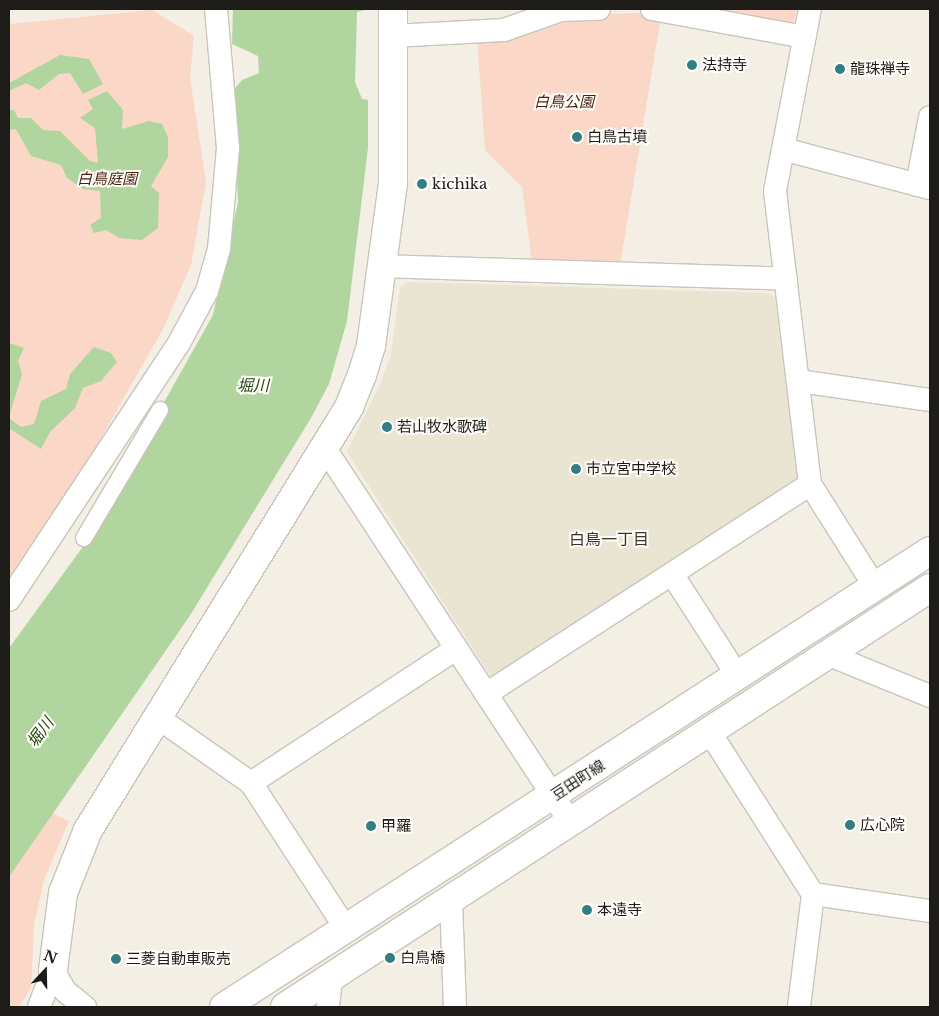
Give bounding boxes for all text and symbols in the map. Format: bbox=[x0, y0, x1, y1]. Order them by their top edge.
place label: 法持寺 bbox=[702, 56, 747, 74]
marker: 法持寺 bbox=[686, 59, 698, 71]
place label: 龍珠禅寺 bbox=[850, 60, 910, 78]
marker: 龍珠禅寺 bbox=[834, 63, 846, 75]
park label: 白鳥公園 bbox=[534, 93, 594, 111]
place label: 白鳥古墳 bbox=[587, 128, 647, 146]
marker: 白鳥古墳 bbox=[571, 131, 583, 143]
park label: 白鳥庭園 bbox=[77, 170, 137, 188]
place label: kichika bbox=[432, 175, 487, 193]
marker: kichika bbox=[416, 178, 428, 190]
water label: 堀川 bbox=[237, 375, 269, 395]
place label: 若山牧水歌碑 bbox=[397, 418, 487, 436]
marker: 若山牧水歌碑 bbox=[381, 421, 393, 433]
place label: 市立宮中学校 bbox=[586, 460, 676, 478]
marker: 市立宮中学校 bbox=[570, 463, 582, 475]
district label: 白鳥一丁目 bbox=[569, 529, 649, 549]
water label: 堀川 bbox=[23, 713, 57, 751]
street label: 豆田町線 bbox=[548, 756, 608, 804]
place label: 広心院 bbox=[860, 816, 905, 834]
place label: 甲羅 bbox=[381, 817, 411, 835]
marker: 広心院 bbox=[844, 819, 856, 831]
marker: 甲羅 bbox=[365, 820, 377, 832]
place label: 本遠寺 bbox=[597, 901, 642, 919]
marker: 本遠寺 bbox=[581, 904, 593, 916]
north arrow bbox=[20, 946, 70, 996]
text: N bbox=[41, 946, 60, 968]
place label: 白鳥橋 bbox=[400, 949, 445, 967]
place label: 三菱自動車販売 bbox=[126, 950, 231, 968]
marker: 白鳥橋 bbox=[384, 952, 396, 964]
marker: 三菱自動車販売 bbox=[110, 953, 122, 965]

